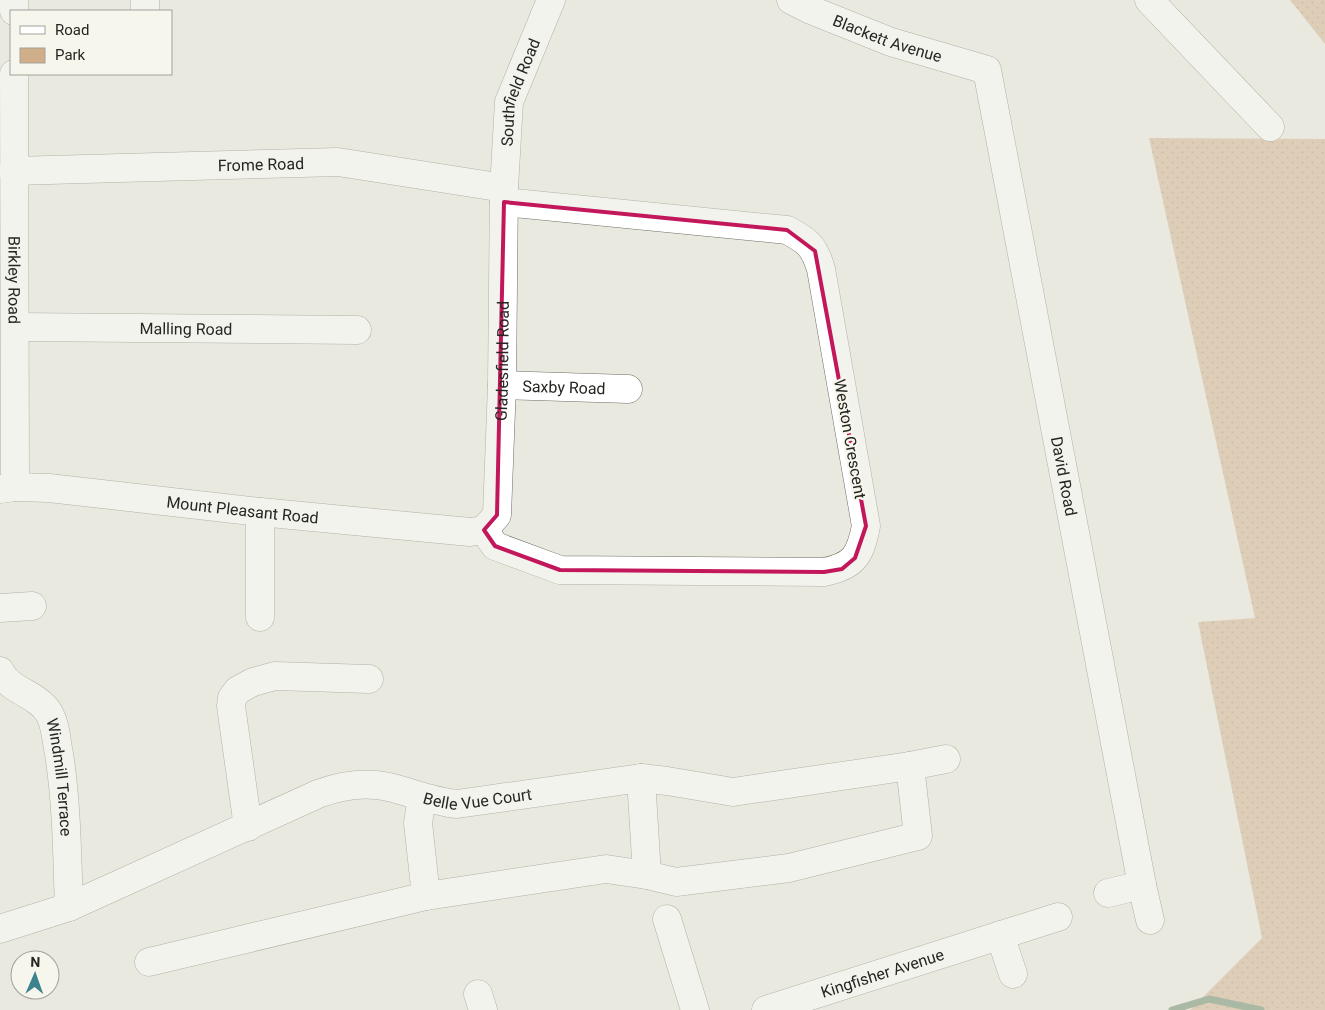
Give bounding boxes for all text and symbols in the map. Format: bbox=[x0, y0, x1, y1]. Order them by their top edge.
legend bbox=[10, 10, 172, 75]
street label: Blackett Avenue bbox=[830, 10, 944, 66]
text: Road bbox=[55, 21, 89, 39]
street label: Southfield Road bbox=[497, 35, 544, 147]
text: Park bbox=[55, 46, 86, 64]
street label: Frome Road bbox=[218, 153, 304, 175]
street label: Birkley Road bbox=[5, 236, 24, 324]
street label: Gladesfield Road bbox=[491, 301, 512, 421]
street label: Malling Road bbox=[139, 319, 233, 338]
street label: Saxby Road bbox=[522, 376, 606, 398]
street label: Weston Crescent bbox=[830, 378, 870, 500]
street label: David Road bbox=[1047, 435, 1081, 517]
street label: Mount Pleasant Road bbox=[166, 492, 320, 527]
street label: Windmill Terrace bbox=[43, 716, 76, 837]
street label: Belle Vue Court bbox=[421, 784, 533, 814]
street label: Kingfisher Avenue bbox=[818, 945, 946, 1001]
north arrow bbox=[10, 950, 60, 1000]
text: N bbox=[30, 954, 41, 970]

